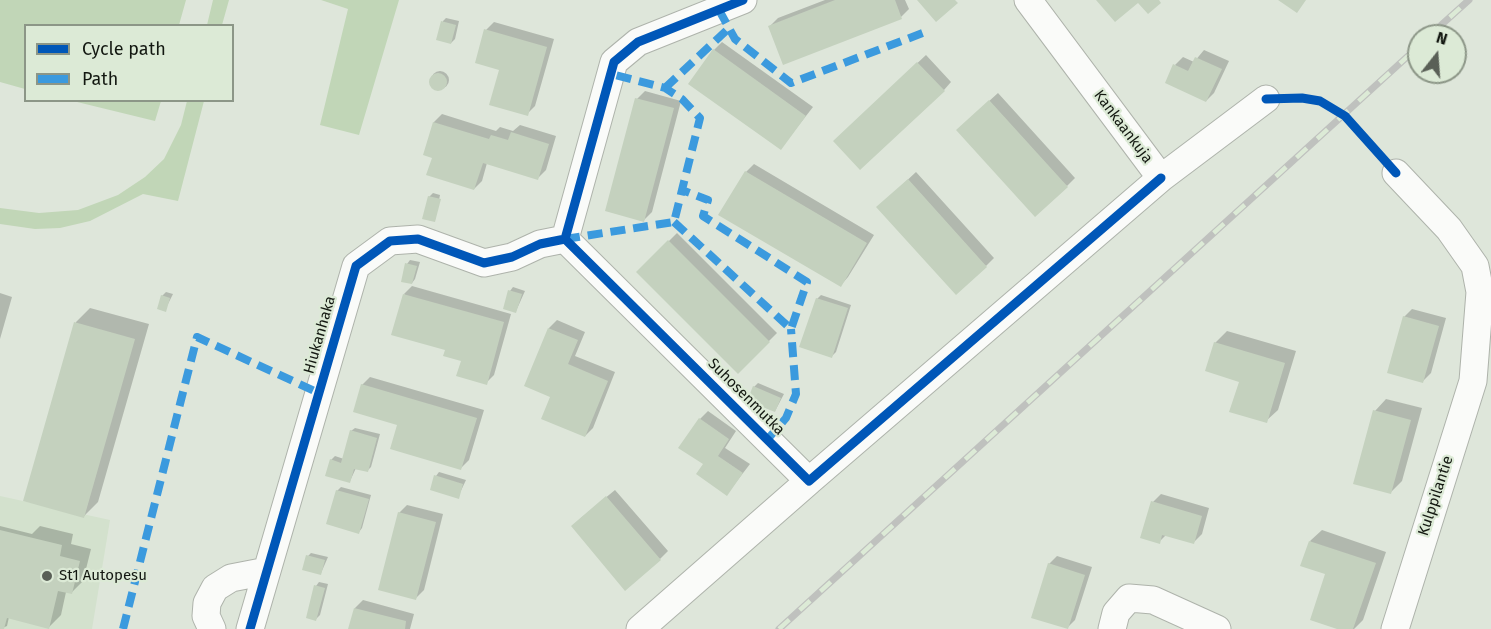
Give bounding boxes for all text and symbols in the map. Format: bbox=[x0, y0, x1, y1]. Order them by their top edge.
legend bbox=[24, 24, 234, 102]
north arrow bbox=[1407, 24, 1467, 84]
text: N bbox=[1434, 28, 1450, 49]
text: Cycle path bbox=[82, 38, 166, 60]
text: Path bbox=[82, 68, 118, 90]
street label: Kankaankuja bbox=[1090, 87, 1156, 167]
street label: Hiukanhaka bbox=[300, 294, 340, 376]
street label: Suhosenmutka bbox=[704, 355, 788, 439]
street label: Kulppilantie bbox=[1415, 454, 1457, 538]
place label: St1 Autopesu bbox=[59, 567, 147, 585]
marker: St1 Autopesu bbox=[40, 569, 54, 583]

